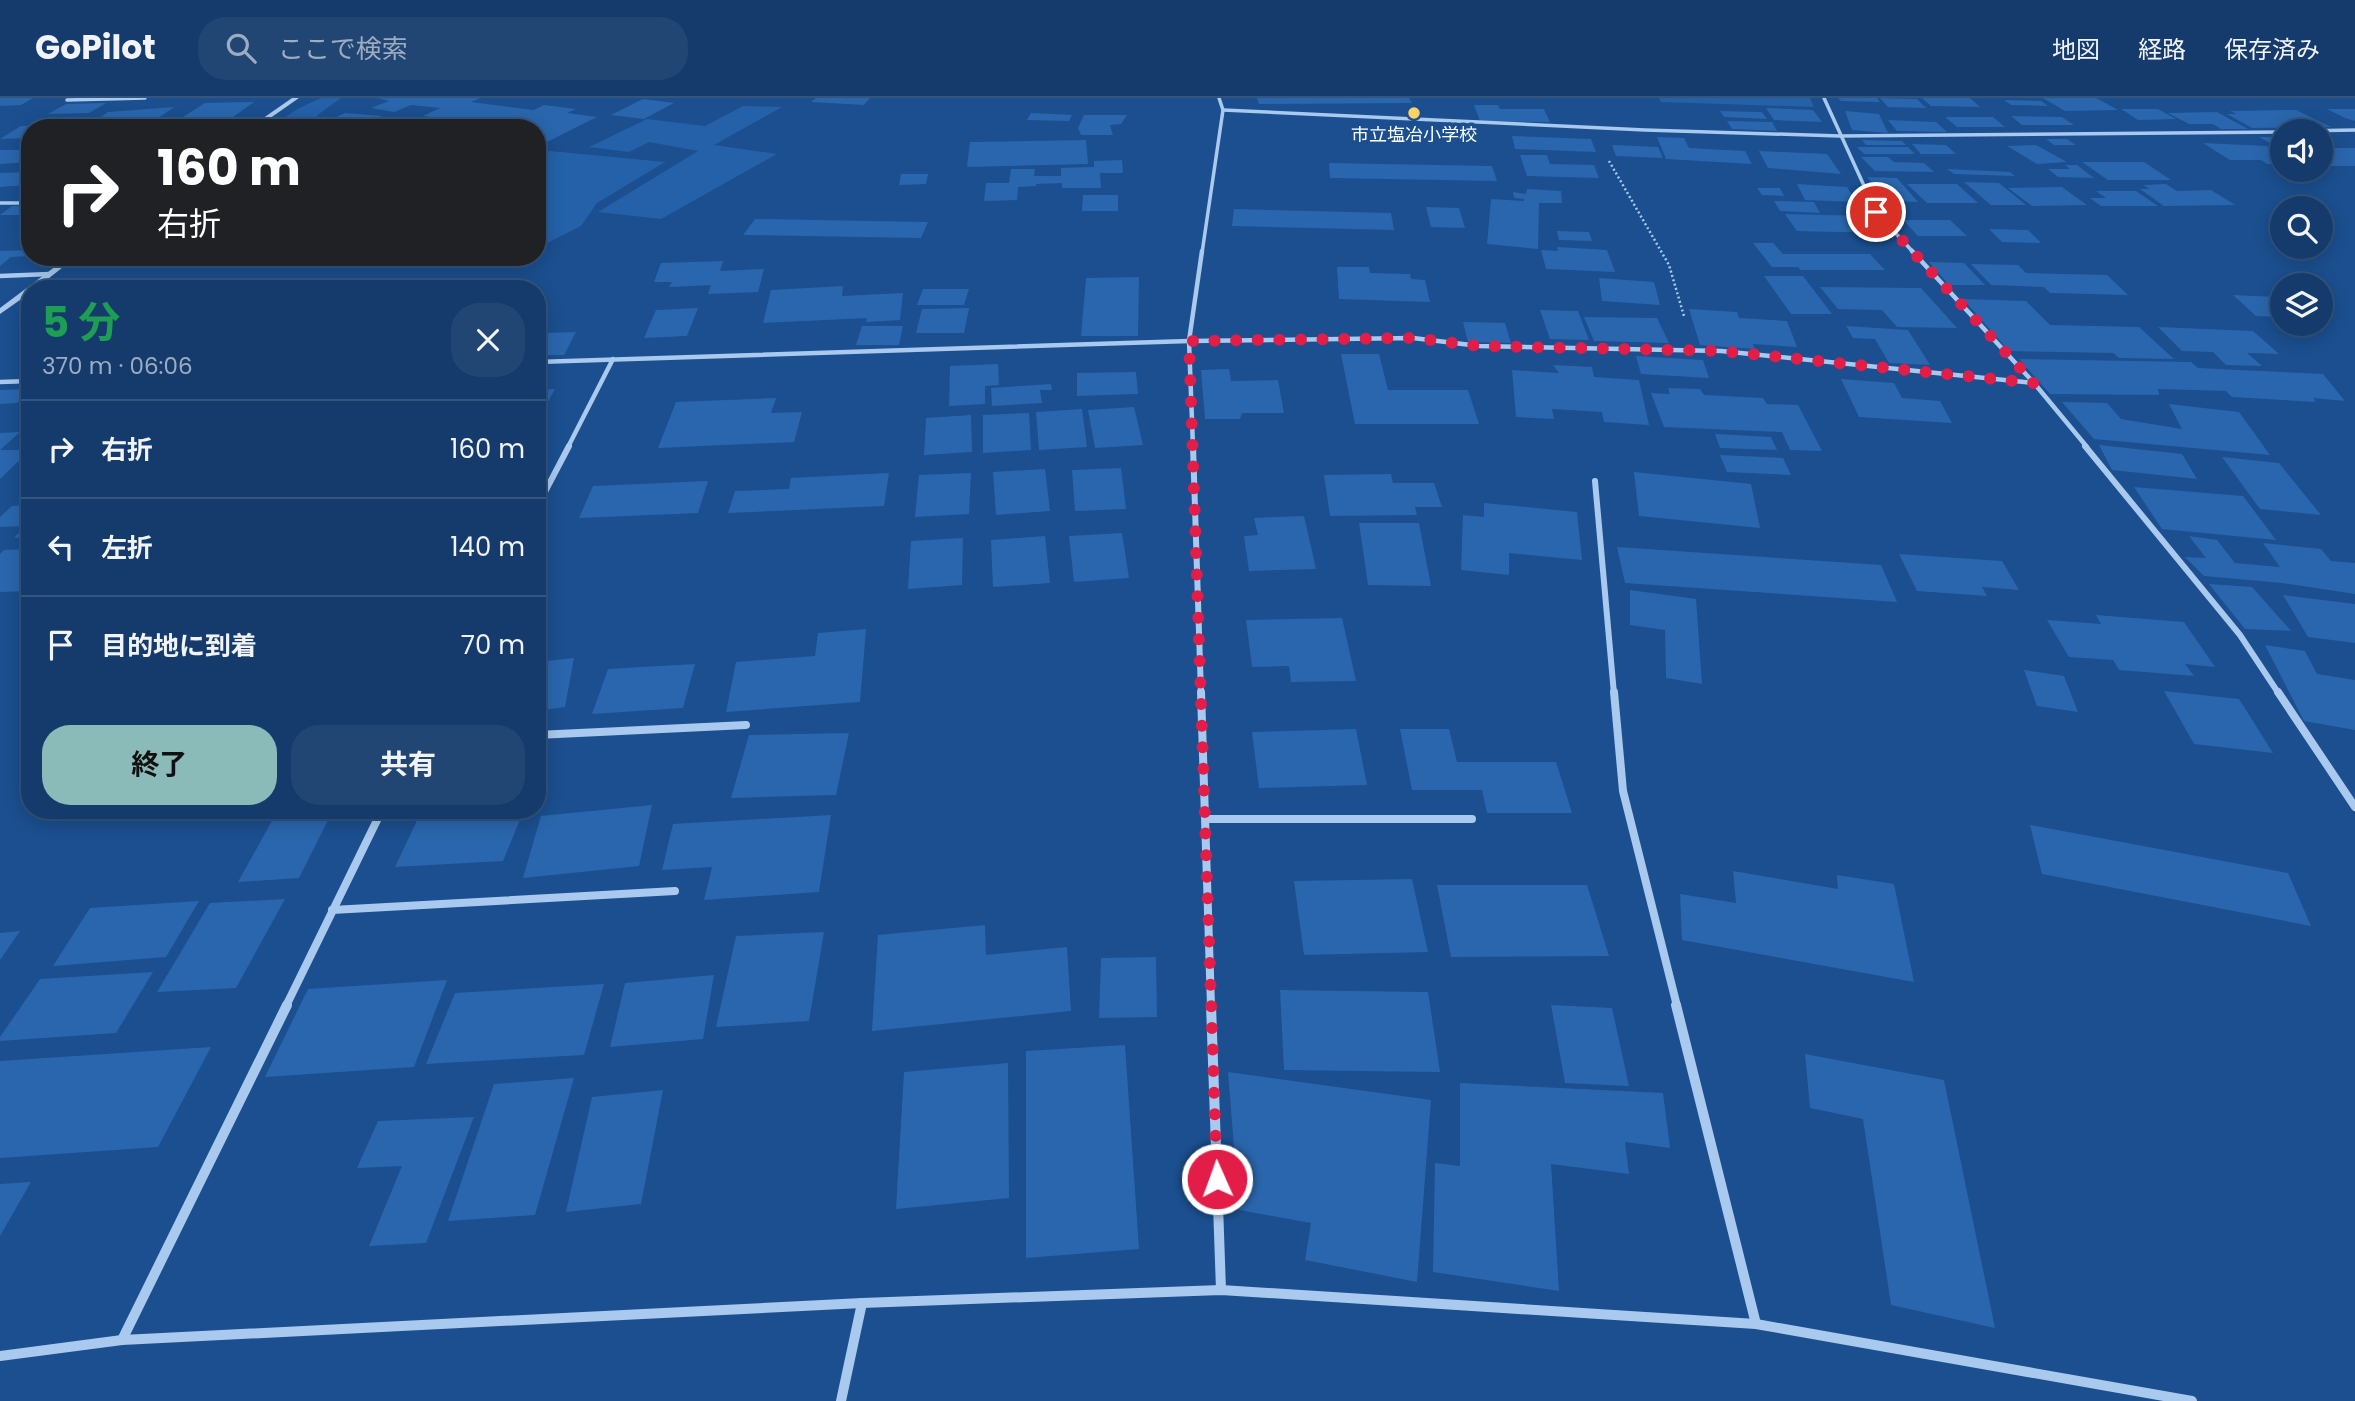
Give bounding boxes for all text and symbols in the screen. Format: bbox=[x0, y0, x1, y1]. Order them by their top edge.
search box bbox=[198, 17, 688, 80]
text: GoPilot bbox=[35, 24, 156, 71]
icon: search bbox=[222, 29, 260, 67]
text: ここで検索 bbox=[278, 31, 408, 67]
text: 地図 bbox=[2052, 33, 2100, 66]
text: 経路 bbox=[2138, 33, 2186, 66]
text: 保存済み bbox=[2224, 33, 2320, 66]
marker: 市立塩冶小学校 bbox=[1406, 105, 1422, 121]
map controls bbox=[2270, 119, 2333, 336]
button: sound bbox=[2270, 119, 2333, 182]
place label: 市立塩冶小学校 bbox=[1351, 122, 1477, 147]
text: 160 m bbox=[157, 134, 301, 202]
icon: right bbox=[42, 147, 133, 238]
pin bbox=[1846, 182, 1906, 242]
icon: arrive bbox=[1857, 193, 1895, 231]
button: search bbox=[2270, 196, 2333, 259]
text: 右折 bbox=[157, 201, 221, 246]
button: layers bbox=[2270, 273, 2333, 336]
text: 5 分 bbox=[42, 293, 120, 352]
button: close bbox=[451, 303, 525, 377]
text: 370 m · 06:06 bbox=[42, 350, 193, 382]
icon: right bbox=[42, 430, 80, 468]
text: 160 m bbox=[450, 431, 525, 467]
text: 右折 bbox=[101, 432, 153, 468]
icon: left bbox=[42, 528, 80, 566]
text: 140 m bbox=[450, 529, 525, 565]
text: 左折 bbox=[101, 530, 153, 566]
icon: arrive bbox=[42, 626, 80, 664]
text: 70 m bbox=[461, 627, 525, 663]
text: 目的地に到着 bbox=[101, 628, 257, 664]
button: 終了 bbox=[42, 725, 277, 805]
button: 共有 bbox=[291, 725, 525, 805]
position arrow bbox=[1180, 1142, 1254, 1216]

